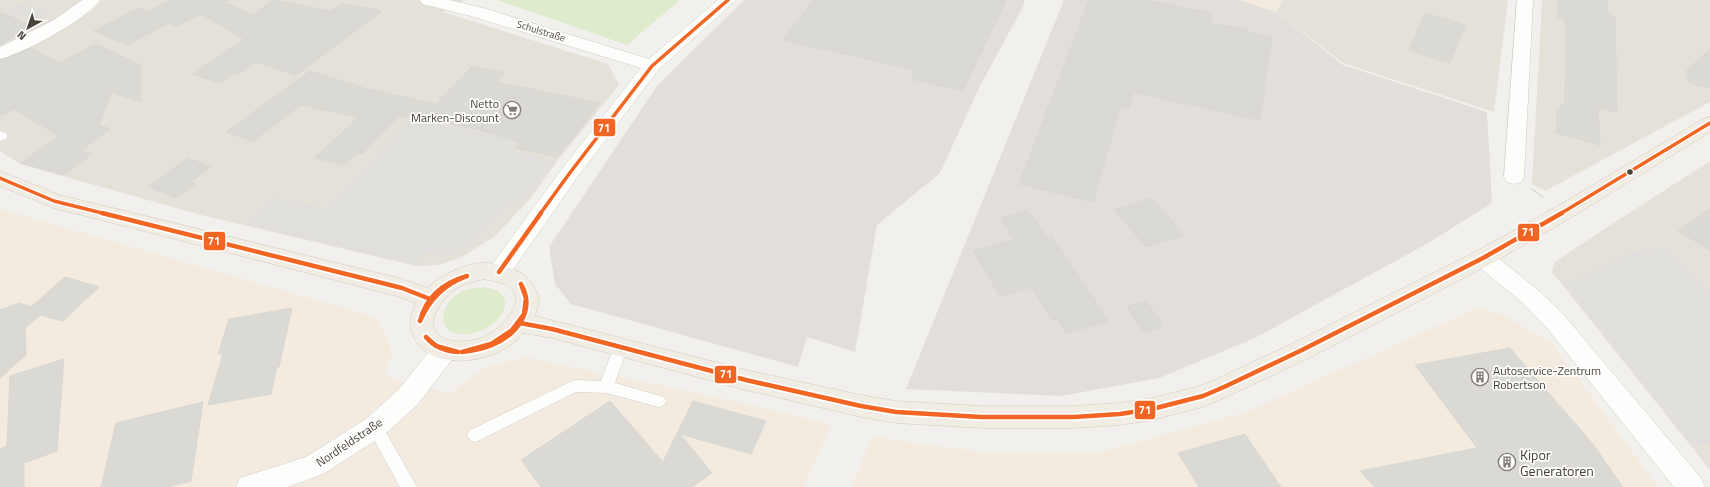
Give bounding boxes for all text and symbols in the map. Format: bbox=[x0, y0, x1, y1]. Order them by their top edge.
north arrow bbox=[8, 8, 48, 48]
street label: Schulstraße bbox=[515, 16, 567, 46]
text: N bbox=[14, 27, 30, 44]
place label: Netto Marken-Discount bbox=[411, 94, 500, 127]
supermarket icon: Netto Marken-Discount bbox=[502, 100, 522, 120]
line badge: 71 bbox=[593, 118, 616, 137]
text: 71 bbox=[598, 120, 610, 136]
unlabelled marker bbox=[1625, 167, 1635, 177]
line badge: 71 bbox=[1517, 223, 1540, 242]
text: 71 bbox=[1522, 224, 1534, 240]
line badge: 71 bbox=[203, 231, 226, 251]
text: 71 bbox=[208, 233, 220, 249]
place label: Autoservice-Zentrum Robertson bbox=[1493, 361, 1601, 394]
line badge: 71 bbox=[714, 365, 737, 384]
text: 71 bbox=[720, 366, 732, 382]
building icon: Autoservice-Zentrum Robertson bbox=[1470, 367, 1490, 387]
line badge: 71 bbox=[1134, 400, 1156, 420]
text: 71 bbox=[1139, 402, 1151, 418]
street label: Nordfeldstraße bbox=[312, 413, 386, 471]
place label: Kipor Generatoren bbox=[1520, 444, 1594, 481]
building icon: Kipor Generatoren bbox=[1497, 452, 1517, 472]

